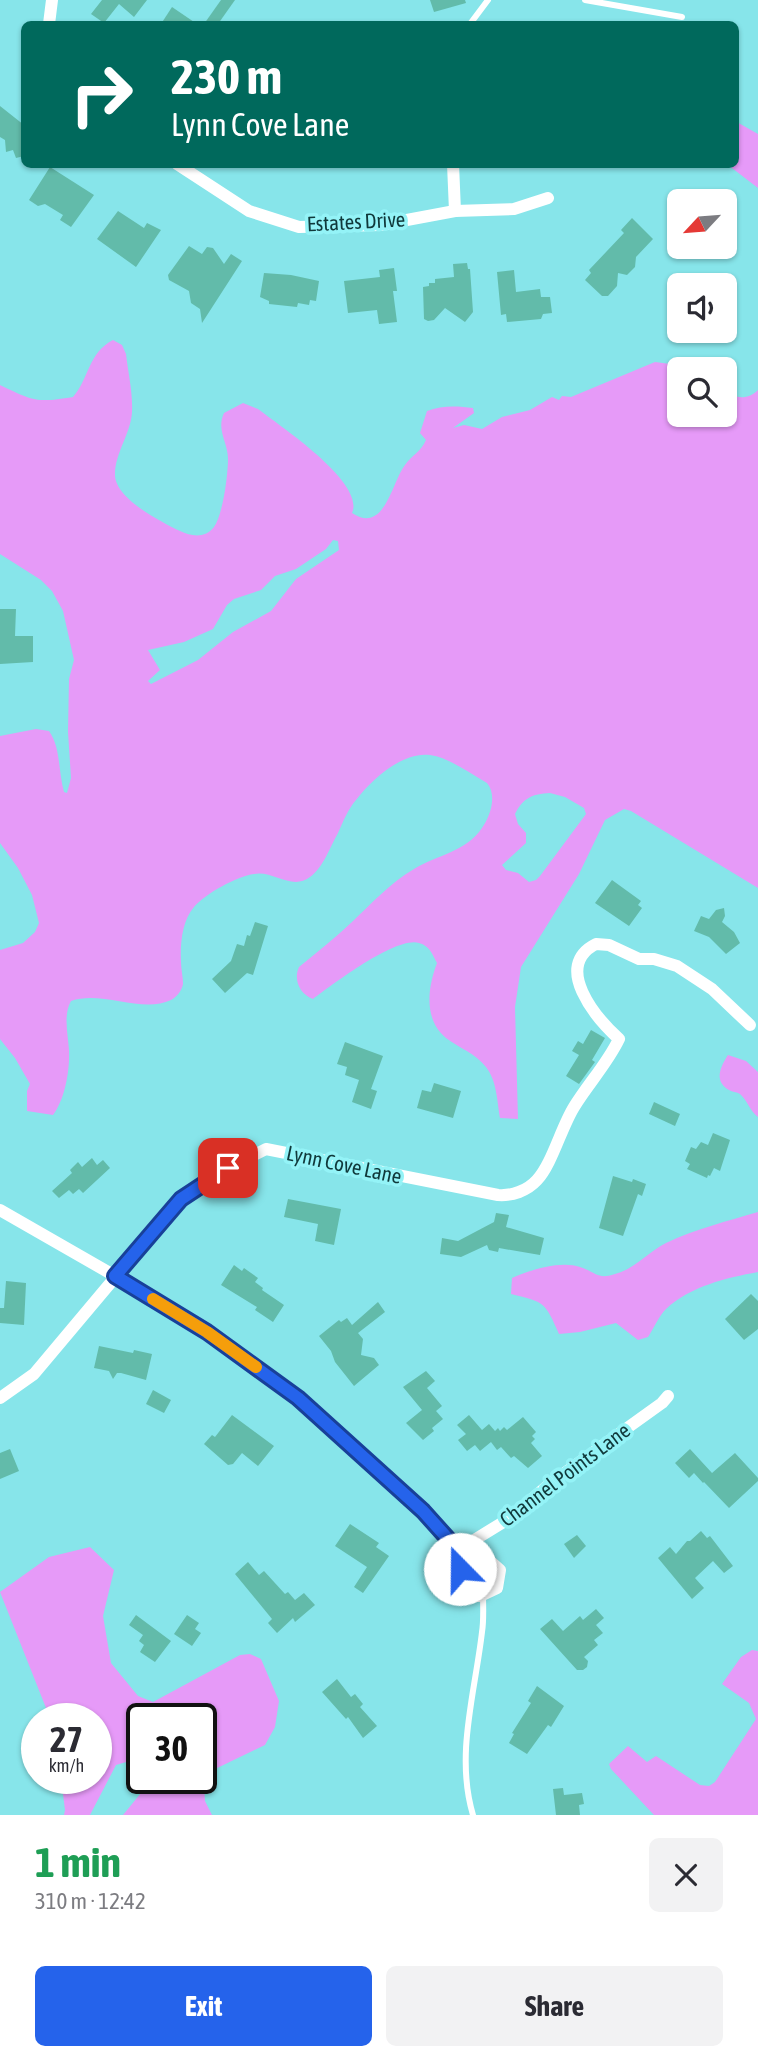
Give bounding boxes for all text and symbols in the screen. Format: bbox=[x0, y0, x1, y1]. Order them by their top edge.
text: 230 m bbox=[171, 48, 282, 104]
icon: right bbox=[56, 49, 147, 140]
text: Lynn Cove Lane bbox=[171, 106, 349, 143]
north arrow bbox=[667, 189, 737, 259]
map controls bbox=[667, 189, 737, 427]
street label: Estates Drive bbox=[306, 206, 406, 236]
button: sound bbox=[667, 273, 737, 343]
button: search bbox=[667, 357, 737, 427]
pin bbox=[198, 1138, 258, 1198]
street label: Lynn Cove Lane bbox=[284, 1140, 404, 1188]
icon: arrive bbox=[209, 1149, 247, 1187]
street label: Channel Points Lane bbox=[495, 1417, 634, 1531]
position arrow bbox=[423, 1532, 497, 1606]
speed limit sign: 30 bbox=[126, 1703, 217, 1794]
text: 27 bbox=[50, 1719, 83, 1759]
text: km/h bbox=[49, 1755, 84, 1776]
text: 1 min bbox=[35, 1838, 121, 1886]
button: close bbox=[649, 1838, 723, 1912]
text: 310 m · 12:42 bbox=[35, 1888, 146, 1914]
button: Exit bbox=[35, 1966, 372, 2046]
button: Share bbox=[386, 1966, 723, 2046]

